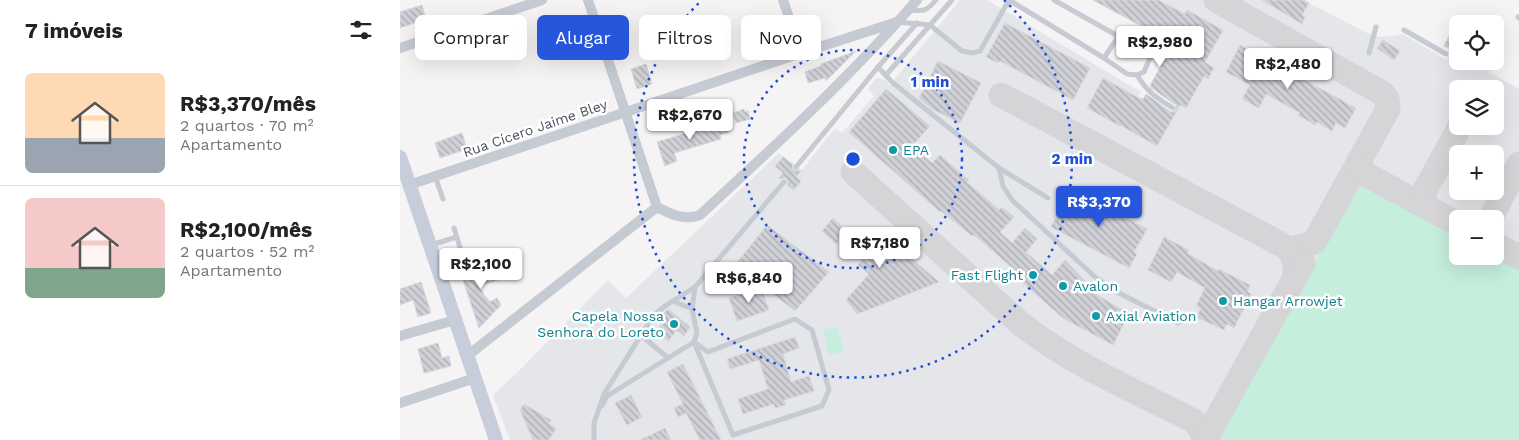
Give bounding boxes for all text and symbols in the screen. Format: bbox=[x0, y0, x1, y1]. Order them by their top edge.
chip: Comprar bbox=[415, 15, 527, 60]
chip: Alugar bbox=[537, 15, 629, 60]
chip: Filtros bbox=[639, 15, 731, 60]
chip: Novo bbox=[741, 15, 821, 60]
map controls bbox=[1449, 15, 1504, 265]
button: locate bbox=[1449, 15, 1504, 70]
icon: filters bbox=[347, 16, 375, 44]
text: 7 imóveis bbox=[25, 18, 123, 43]
pin: R$2,980 bbox=[1114, 26, 1206, 68]
text: R$2,980 bbox=[1127, 32, 1193, 51]
pin: R$2,480 bbox=[1242, 48, 1334, 90]
text: R$2,480 bbox=[1255, 54, 1321, 73]
text: 1 min bbox=[911, 73, 949, 91]
button: layers bbox=[1449, 80, 1504, 135]
text: R$3,370/mês bbox=[180, 91, 316, 116]
icon: home bbox=[65, 93, 125, 153]
street label: Rua Cícero Jaime Bley bbox=[461, 95, 610, 160]
pin: R$2,670 bbox=[644, 98, 736, 141]
text: R$2,670 bbox=[658, 105, 722, 124]
text: 2 quartos · 70 m² bbox=[180, 116, 314, 135]
text: Apartamento bbox=[180, 135, 282, 154]
place label: EPA bbox=[903, 142, 929, 158]
marker: EPA bbox=[887, 144, 899, 156]
button: + bbox=[1449, 145, 1504, 200]
centre of rings bbox=[844, 150, 862, 168]
text: 2 min bbox=[1051, 150, 1093, 168]
pin: R$3,370 bbox=[1053, 186, 1145, 228]
text: R$3,370 bbox=[1067, 192, 1131, 211]
button: − bbox=[1449, 210, 1504, 265]
text: R$2,100/mês bbox=[180, 217, 312, 242]
icon: home bbox=[65, 218, 125, 278]
pin: R$7,180 bbox=[834, 226, 926, 269]
text: R$7,180 bbox=[850, 233, 910, 252]
text: 2 quartos · 52 m² bbox=[180, 242, 314, 261]
pin: R$2,100 bbox=[435, 248, 527, 290]
text: R$2,100 bbox=[450, 254, 512, 273]
text: Apartamento bbox=[180, 261, 282, 280]
pin: R$6,840 bbox=[703, 262, 795, 304]
place label: Fast Flight bbox=[951, 267, 1023, 283]
text: R$6,840 bbox=[716, 268, 782, 287]
marker: Fast Flight bbox=[1027, 269, 1039, 281]
place label: Avalon bbox=[1073, 278, 1118, 294]
marker: Avalon bbox=[1057, 280, 1069, 292]
place label: Hangar Arrowjet bbox=[1233, 293, 1343, 309]
marker: Hangar Arrowjet bbox=[1217, 295, 1229, 307]
place label: Capela Nossa Senhora do Loreto bbox=[537, 308, 664, 340]
place label: Axial Aviation bbox=[1106, 308, 1196, 324]
marker: Axial Aviation bbox=[1090, 310, 1102, 322]
marker: Capela Nossa Senhora do Loreto bbox=[668, 318, 680, 330]

